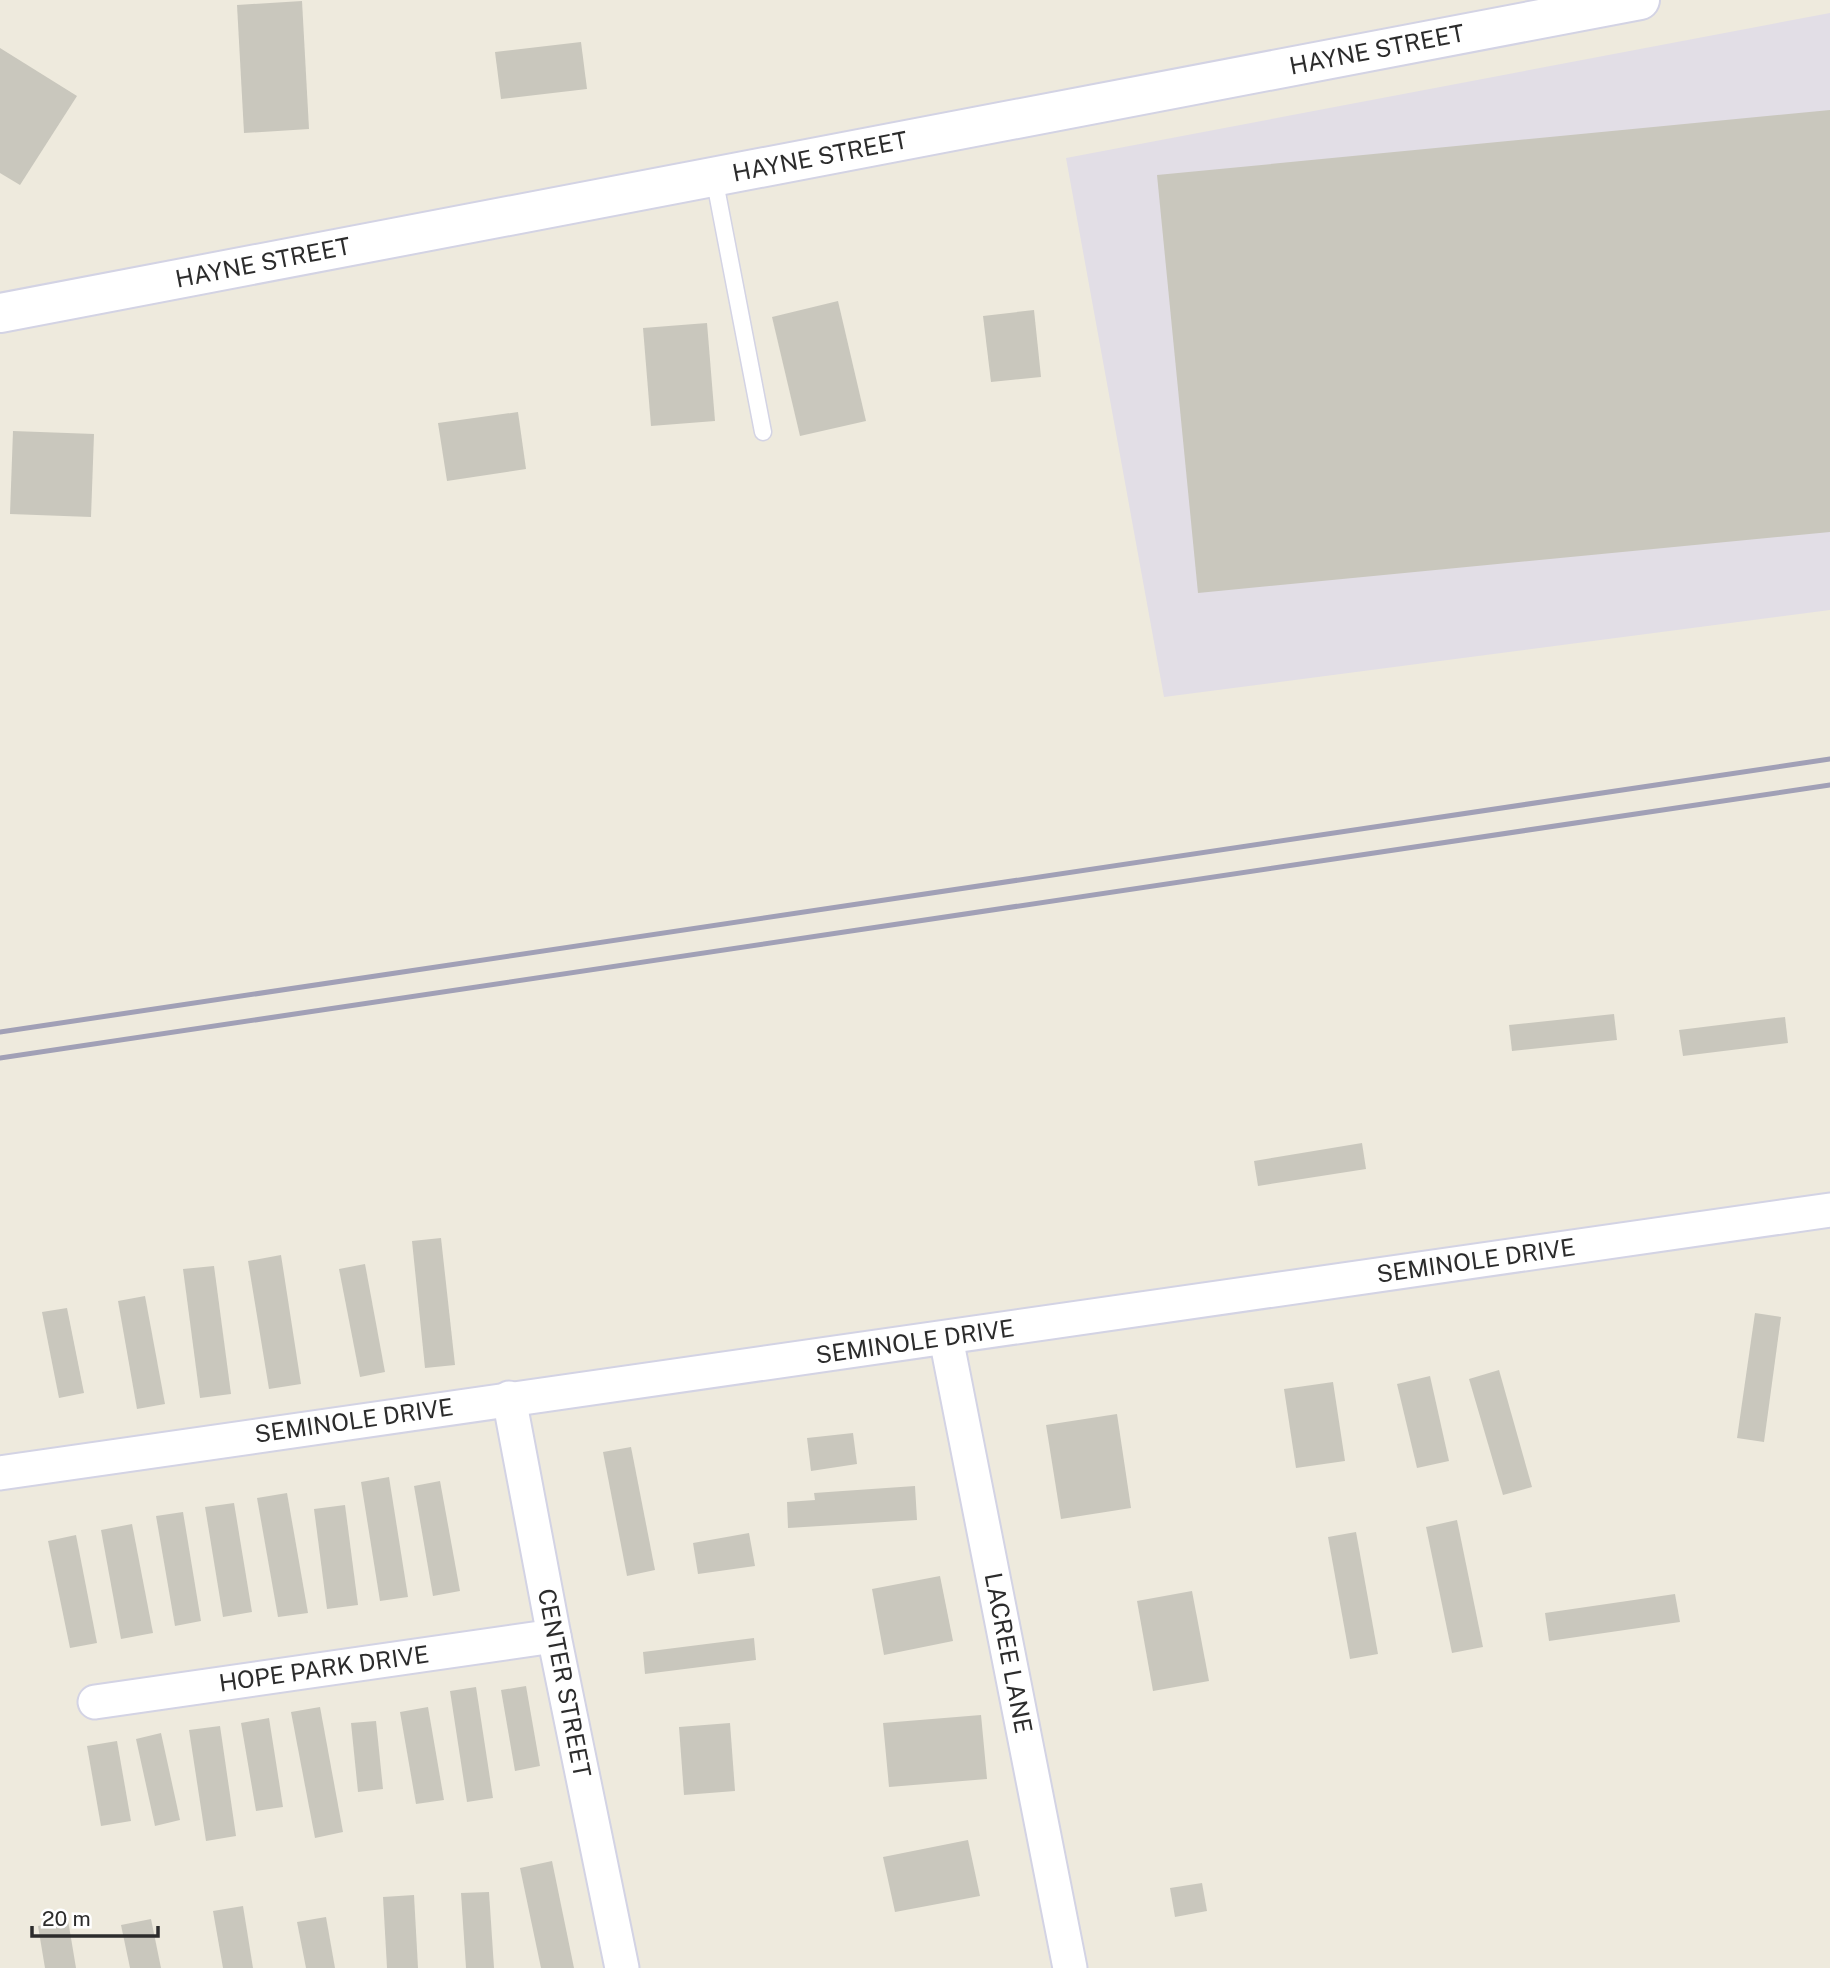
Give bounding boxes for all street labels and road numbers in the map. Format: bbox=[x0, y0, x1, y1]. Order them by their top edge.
street label: HAYNE STREET bbox=[1287, 18, 1467, 80]
street label: HAYNE STREET bbox=[730, 125, 910, 187]
street label: HAYNE STREET bbox=[173, 231, 353, 293]
street label: SEMINOLE DRIVE bbox=[1375, 1232, 1577, 1288]
street label: SEMINOLE DRIVE bbox=[814, 1313, 1016, 1369]
street label: SEMINOLE DRIVE bbox=[253, 1392, 455, 1448]
street label: LACREE LANE bbox=[980, 1570, 1038, 1736]
street label: CENTER STREET bbox=[533, 1586, 597, 1780]
street label: HOPE PARK DRIVE bbox=[217, 1639, 431, 1697]

